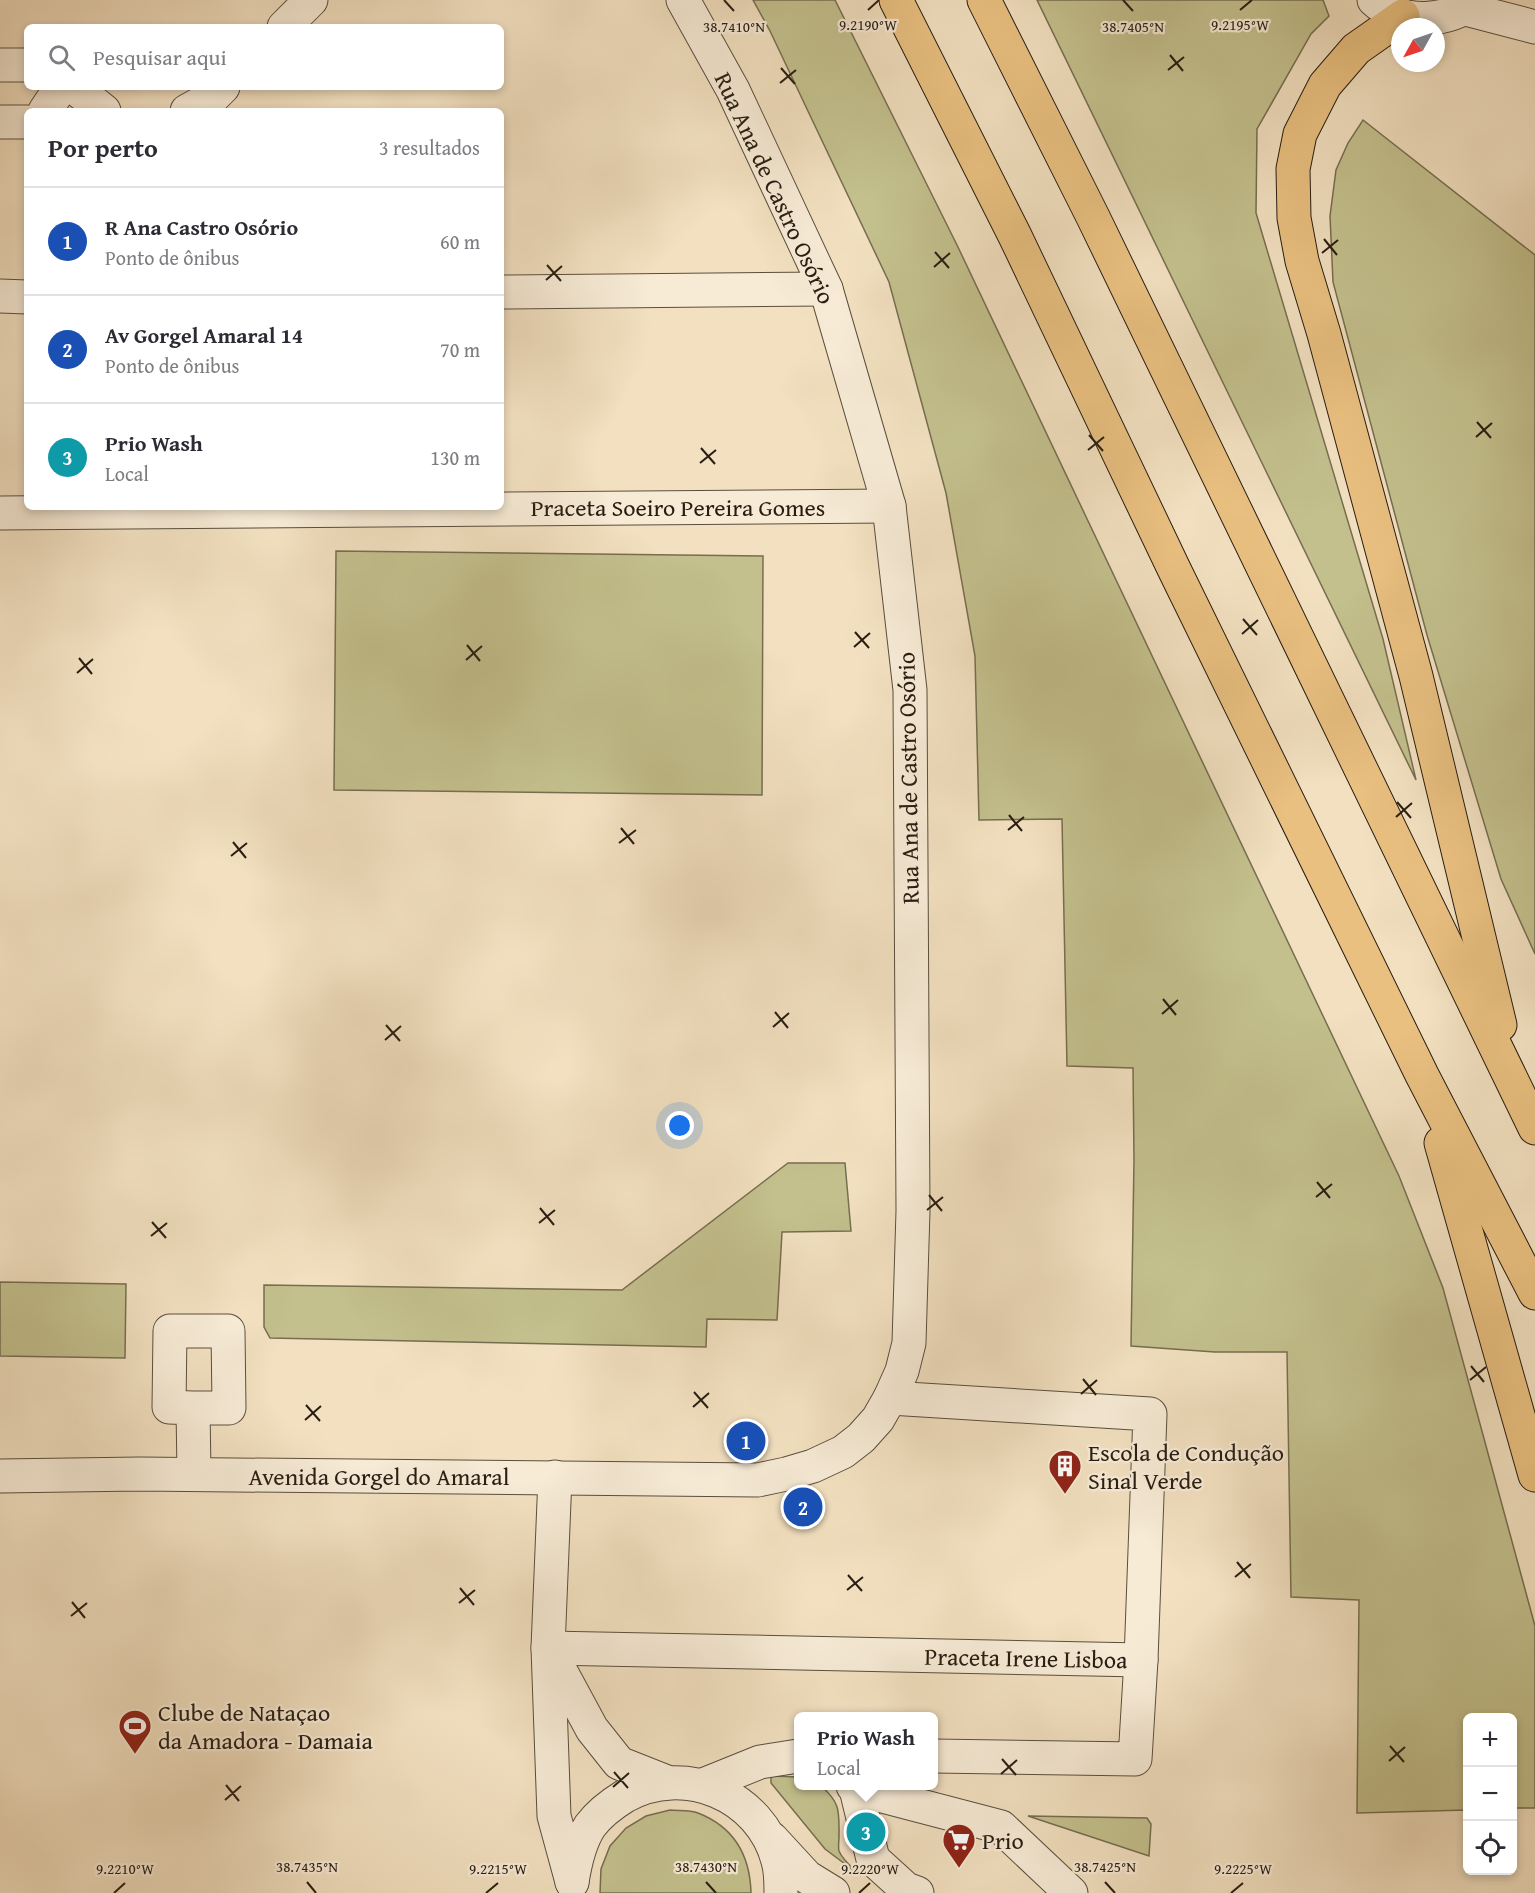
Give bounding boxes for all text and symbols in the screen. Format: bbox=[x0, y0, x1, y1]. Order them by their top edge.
text: 9.2190°W bbox=[839, 14, 897, 35]
text: 9.2195°W bbox=[1211, 14, 1269, 35]
text: 38.7410°N bbox=[703, 16, 765, 37]
text: 38.7405°N bbox=[1102, 16, 1164, 37]
north arrow bbox=[1391, 18, 1445, 72]
search box bbox=[24, 24, 504, 90]
icon: search bbox=[45, 41, 78, 74]
text: Pesquisar aqui bbox=[93, 41, 227, 73]
street label: Rua Ana de Castro Osório bbox=[706, 66, 844, 310]
text: Por perto bbox=[48, 128, 158, 167]
text: 3 resultados bbox=[379, 133, 480, 162]
text: R Ana Castro Osório bbox=[105, 211, 298, 243]
text: 1 bbox=[62, 227, 73, 256]
text: 60 m bbox=[440, 227, 480, 256]
text: Ponto de ônibus bbox=[105, 243, 239, 272]
text: Av Gorgel Amaral 14 bbox=[105, 319, 303, 351]
text: 2 bbox=[62, 335, 73, 364]
text: 70 m bbox=[440, 335, 480, 364]
text: Ponto de ônibus bbox=[105, 351, 239, 380]
text: Prio Wash bbox=[105, 427, 203, 459]
text: 3 bbox=[62, 443, 73, 472]
text: 130 m bbox=[430, 443, 480, 472]
text: Local bbox=[105, 459, 149, 488]
street label: Praceta Soeiro Pereira Gomes bbox=[531, 490, 825, 525]
street label: Rua Ana de Castro Osório bbox=[888, 652, 928, 904]
your location bbox=[665, 1111, 694, 1140]
pin: 1 bbox=[726, 1418, 766, 1464]
place label: Escola de Condução Sinal Verde bbox=[1088, 1435, 1284, 1498]
building icon: Escola de Condução Sinal Verde bbox=[1047, 1448, 1083, 1495]
street label: Avenida Gorgel do Amaral bbox=[249, 1459, 510, 1494]
pin: 2 bbox=[784, 1484, 822, 1530]
street label: Praceta Irene Lisboa bbox=[924, 1639, 1128, 1677]
place label: Clube de Nataçao da Amadora - Damaia bbox=[158, 1695, 373, 1758]
sports icon: Clube de Nataçao da Amadora - Damaia bbox=[117, 1708, 153, 1755]
popup bbox=[794, 1712, 938, 1790]
map controls bbox=[1463, 1713, 1517, 1875]
button: + bbox=[1463, 1713, 1517, 1767]
text: Prio Wash bbox=[817, 1721, 915, 1753]
text: Local bbox=[817, 1753, 861, 1782]
button: − bbox=[1463, 1767, 1517, 1821]
pin: 3 bbox=[846, 1810, 886, 1854]
button: locate bbox=[1463, 1821, 1517, 1875]
supermarket icon: Prio bbox=[941, 1822, 977, 1869]
place label: Prio bbox=[982, 1823, 1024, 1858]
text: 38.7435°N bbox=[276, 1856, 338, 1877]
text: 38.7430°N bbox=[675, 1856, 737, 1877]
text: 38.7425°N bbox=[1074, 1856, 1136, 1877]
text: 9.2210°W bbox=[96, 1858, 154, 1879]
text: 9.2215°W bbox=[469, 1858, 527, 1879]
text: 9.2220°W bbox=[841, 1858, 899, 1879]
text: 9.2225°W bbox=[1214, 1858, 1272, 1879]

